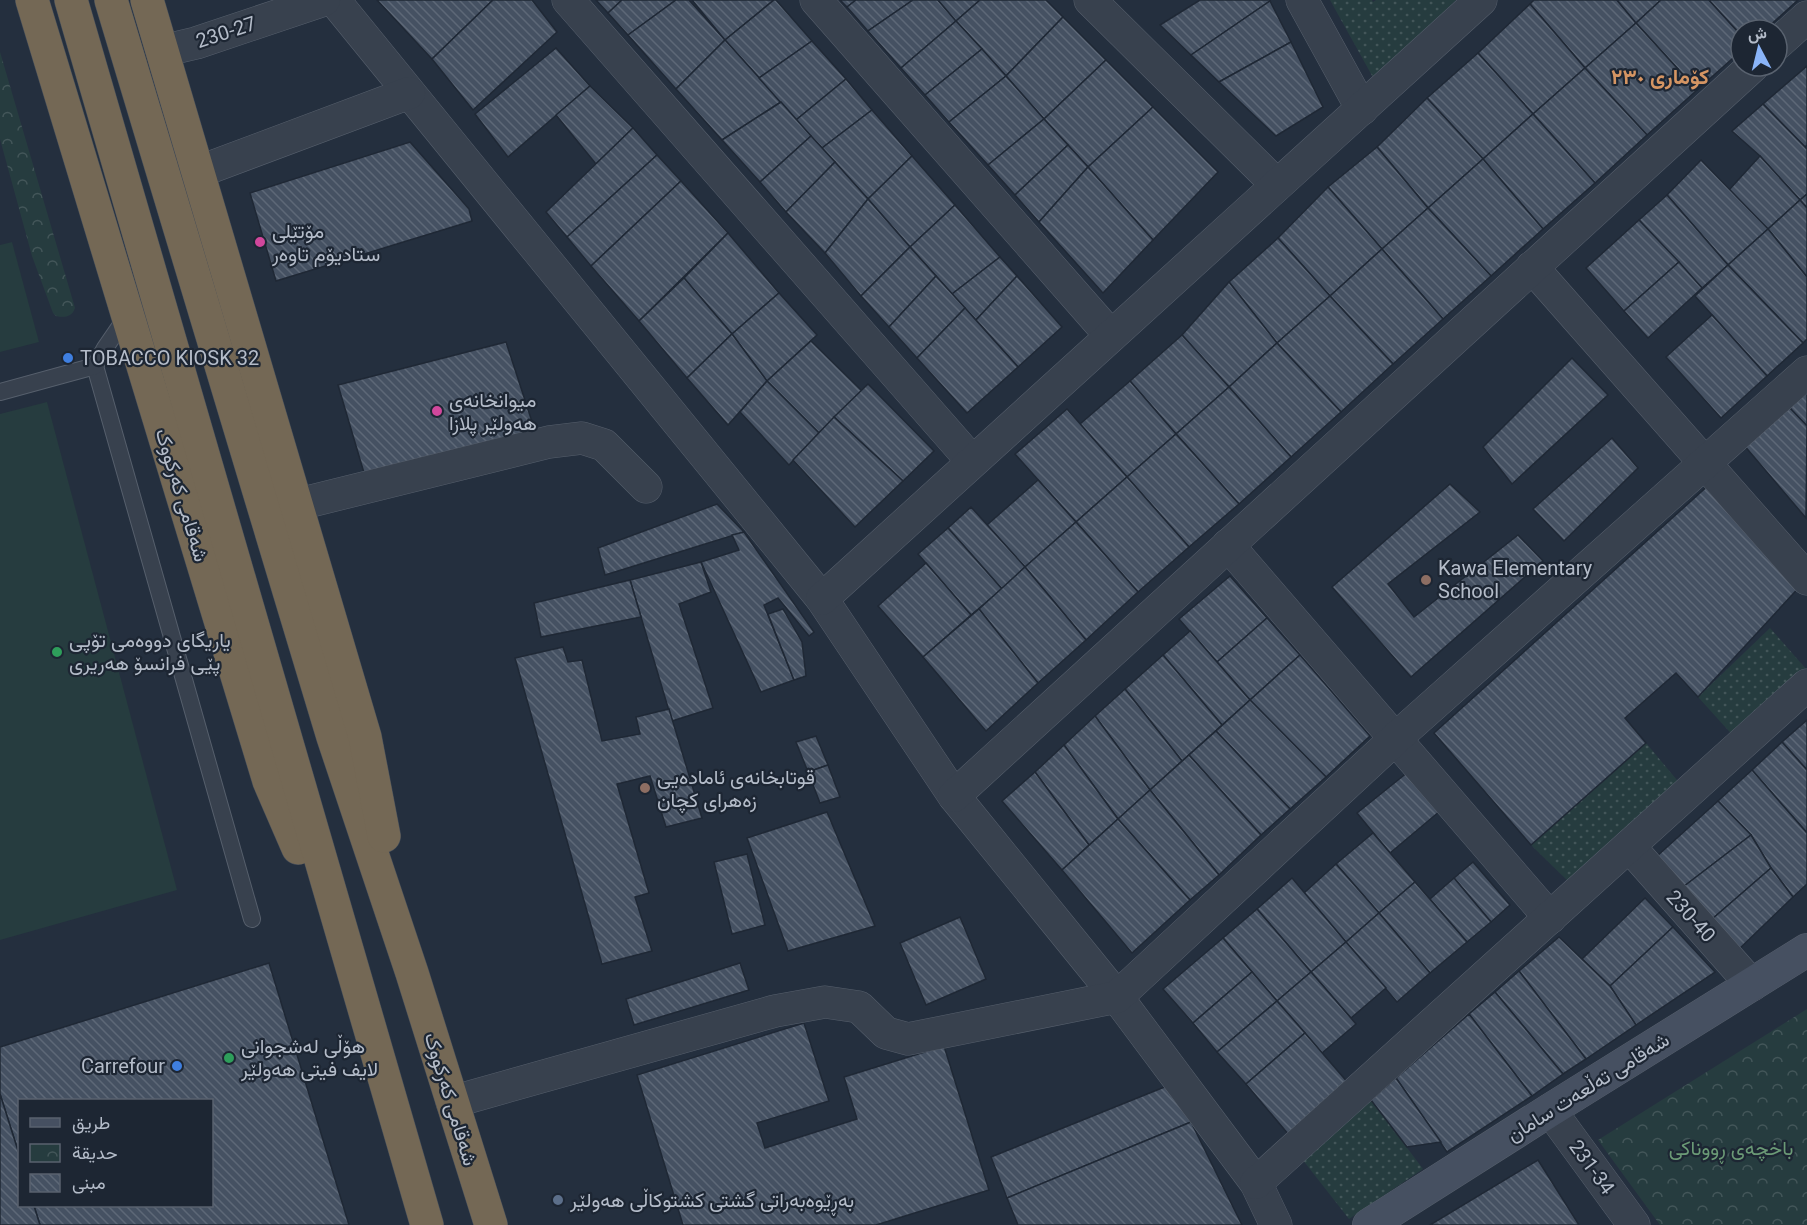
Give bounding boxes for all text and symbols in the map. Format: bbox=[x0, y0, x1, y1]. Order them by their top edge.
street label: 230-27 bbox=[193, 11, 259, 53]
north arrow bbox=[1729, 18, 1789, 78]
text: ش bbox=[1747, 23, 1768, 44]
district label: کۆماری ٢٣٠ bbox=[1611, 65, 1709, 90]
place label: مۆتێلی ستادیۆم تاوەر bbox=[271, 219, 380, 267]
marker: مۆتێلی ستادیۆم تاوەر bbox=[253, 235, 267, 249]
place label: TOBACCO KIOSK 32 bbox=[80, 346, 259, 370]
marker: TOBACCO KIOSK 32 bbox=[61, 351, 75, 365]
place label: میوانخانەی هەولێر پلازا bbox=[449, 388, 537, 437]
marker: میوانخانەی هەولێر پلازا bbox=[430, 404, 444, 418]
street label: شەقامی کەرکووک bbox=[149, 426, 214, 565]
place label: Kawa Elementary School bbox=[1438, 556, 1593, 603]
marker: Kawa Elementary School bbox=[1419, 573, 1433, 587]
place label: یاریگای دووەمی تۆپی پێی فرانسۆ هەریری bbox=[69, 628, 231, 677]
marker: یاریگای دووەمی تۆپی پێی فرانسۆ هەریری bbox=[50, 645, 64, 659]
place label: قوتابخانەی ئامادەیی زەهرای کچان bbox=[657, 765, 815, 814]
marker: قوتابخانەی ئامادەیی زەهرای کچان bbox=[638, 781, 652, 795]
street label: 230-40 bbox=[1661, 885, 1721, 947]
street label: شەقامی تەڵعەت سامان bbox=[1502, 1027, 1674, 1147]
street label: شەقامی کەرکووک bbox=[418, 1030, 483, 1169]
place label: هۆڵی لەشجوانی لایف فیتی هەولێر bbox=[240, 1034, 378, 1082]
marker: هۆڵی لەشجوانی لایف فیتی هەولێر bbox=[222, 1051, 236, 1065]
place label: Carrefour bbox=[81, 1054, 165, 1078]
marker: Carrefour bbox=[170, 1059, 184, 1073]
legend bbox=[18, 1099, 213, 1207]
text: طريق bbox=[72, 1112, 110, 1134]
street label: 231-34 bbox=[1564, 1135, 1620, 1199]
park label: باخچەی ڕووناکی bbox=[1669, 1136, 1793, 1164]
text: حديقة bbox=[72, 1142, 118, 1163]
text: مبنى bbox=[72, 1172, 106, 1194]
place label: بەڕێوەبەراتی گشتی کشتوکاڵی هەولێر bbox=[569, 1188, 854, 1216]
marker: بەڕێوەبەراتی گشتی کشتوکاڵی هەولێر bbox=[551, 1193, 565, 1207]

